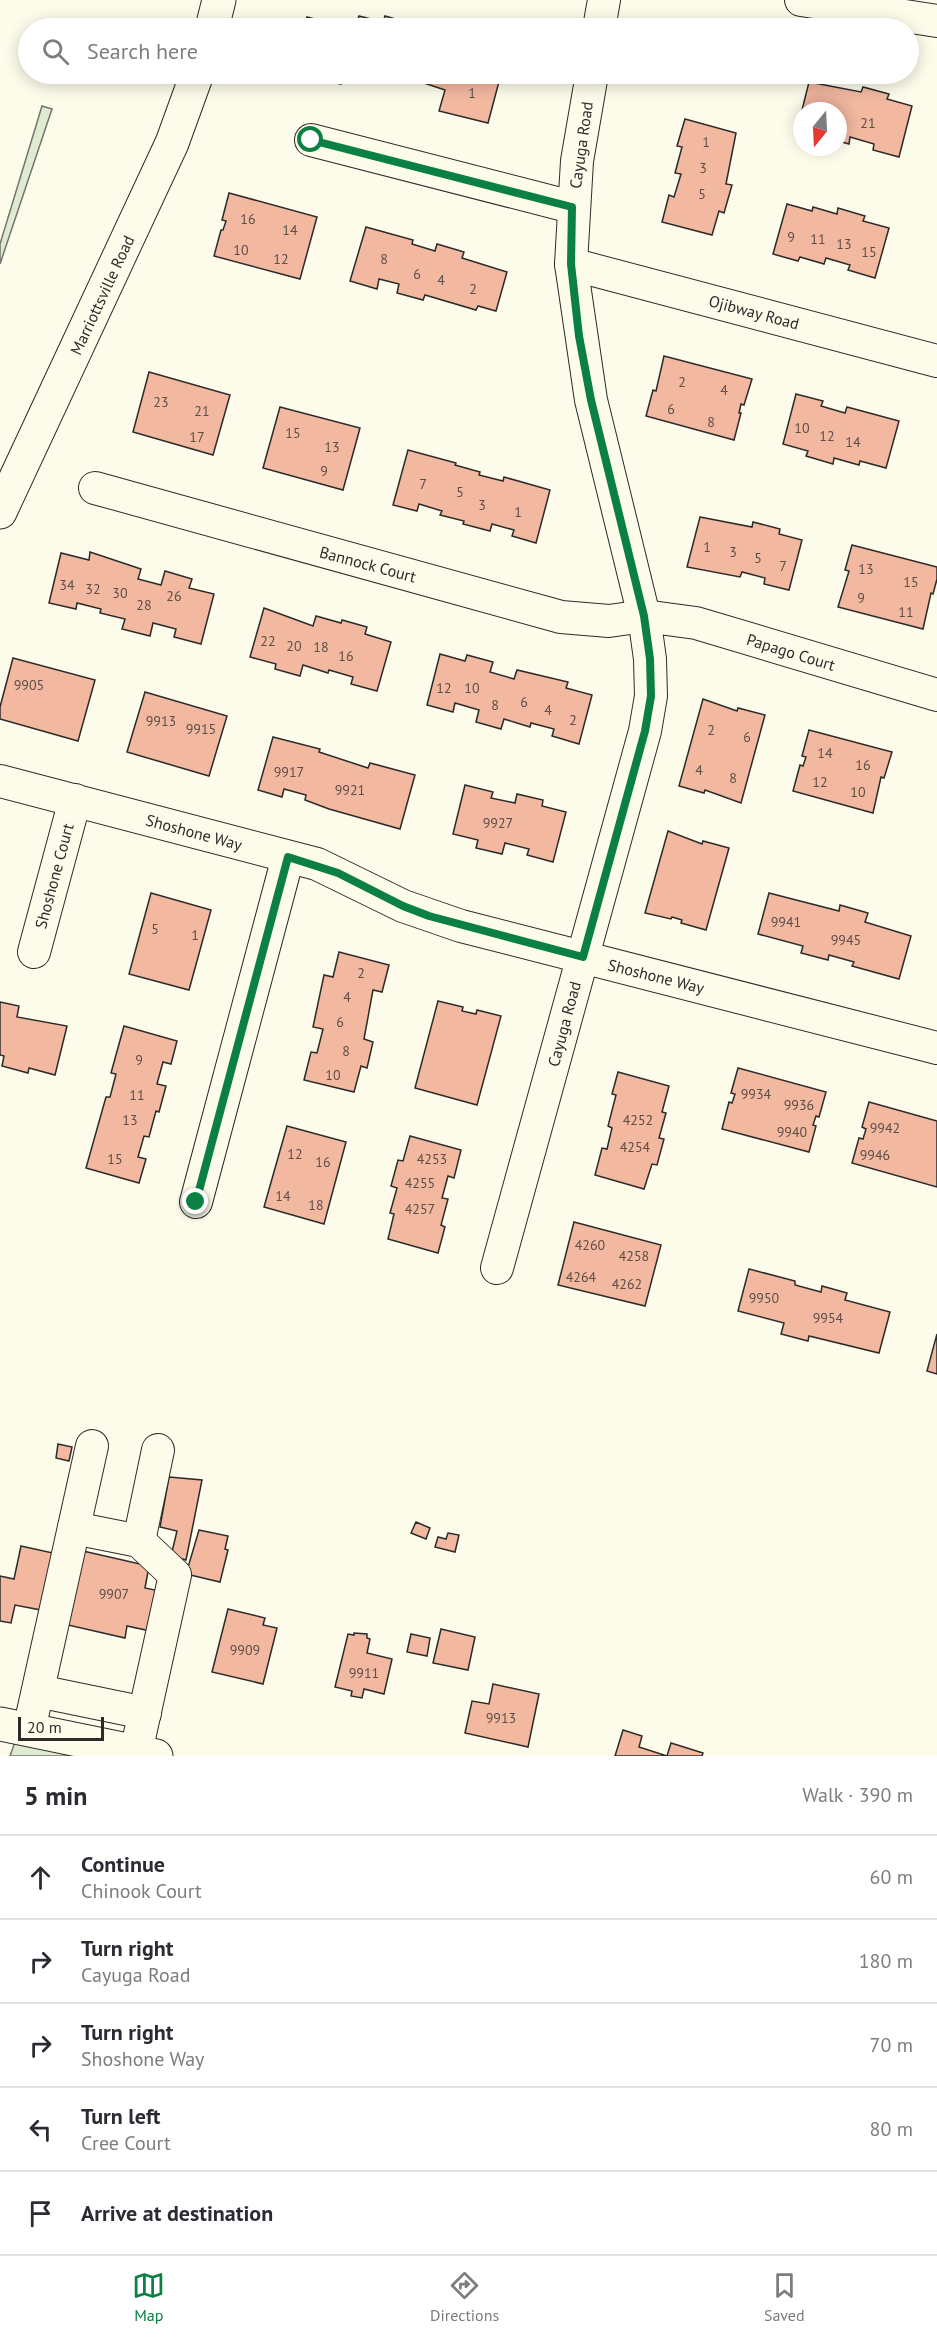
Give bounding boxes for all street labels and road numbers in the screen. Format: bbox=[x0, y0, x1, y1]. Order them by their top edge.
street label: Cayuga Road bbox=[565, 100, 597, 190]
street label: Marriottsville Road bbox=[66, 232, 138, 358]
street label: Ojibway Road bbox=[707, 290, 801, 334]
street label: Bannock Court bbox=[318, 542, 419, 587]
street label: Papago Court bbox=[744, 629, 838, 675]
street label: Shoshone Way bbox=[144, 810, 245, 855]
street label: Shoshone Court bbox=[30, 821, 78, 931]
street label: Shoshone Way bbox=[606, 954, 707, 998]
street label: Cayuga Road bbox=[543, 979, 585, 1069]

